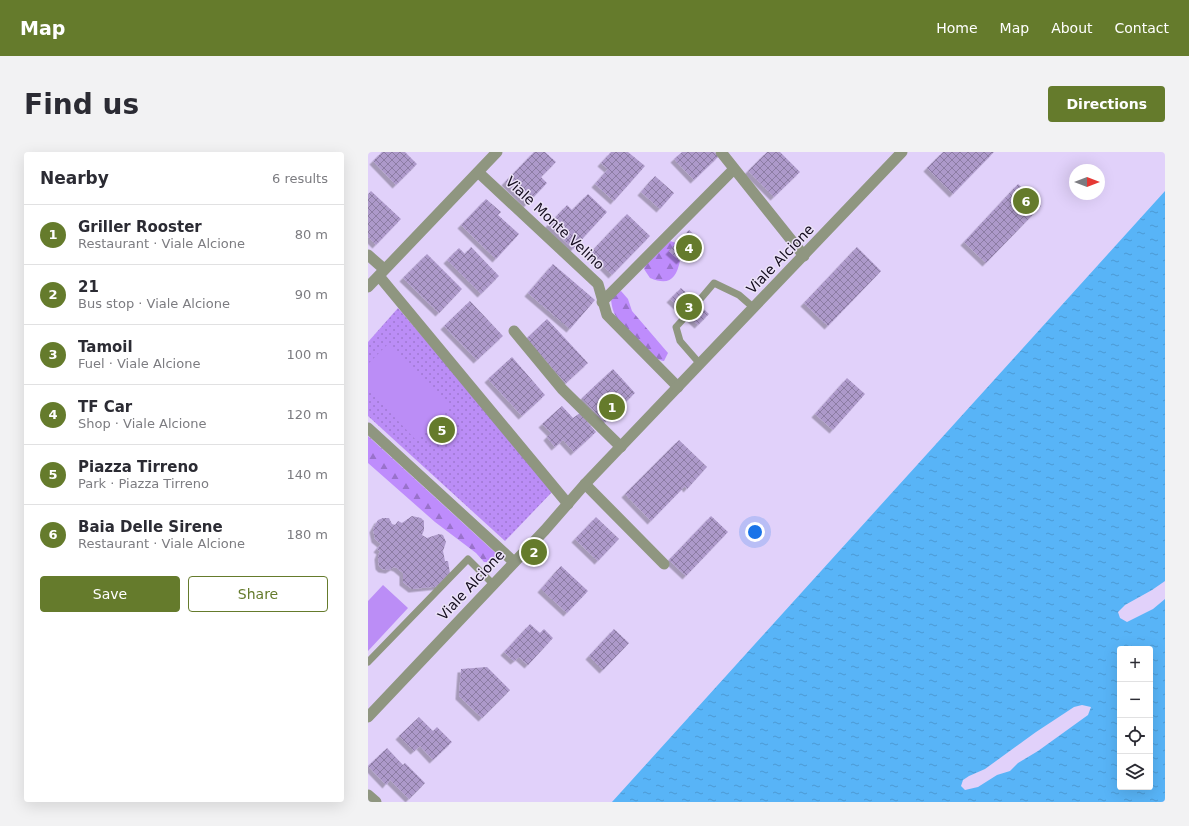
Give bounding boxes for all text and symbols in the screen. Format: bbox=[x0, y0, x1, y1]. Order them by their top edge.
text: Map bbox=[20, 17, 65, 39]
text: Home bbox=[936, 20, 978, 36]
text: Map bbox=[1000, 20, 1029, 36]
text: About bbox=[1051, 20, 1093, 36]
text: Contact bbox=[1115, 20, 1169, 36]
button: Directions bbox=[1048, 86, 1165, 122]
text: Find us bbox=[24, 88, 139, 121]
north arrow bbox=[1069, 164, 1105, 200]
text: Nearby bbox=[40, 168, 109, 188]
text: 6 results bbox=[272, 171, 328, 186]
street label: Viale Monte Velino bbox=[502, 173, 608, 273]
pin: 6 bbox=[1013, 186, 1039, 216]
text: Griller Rooster bbox=[78, 218, 202, 236]
street label: Viale Alcione bbox=[743, 221, 817, 297]
text: 1 bbox=[48, 227, 58, 242]
text: 80 m bbox=[295, 227, 328, 242]
pin: 4 bbox=[676, 233, 702, 263]
text: Restaurant · Viale Alcione bbox=[78, 236, 245, 251]
text: 21 bbox=[78, 278, 99, 296]
text: 2 bbox=[48, 287, 58, 302]
text: 90 m bbox=[295, 287, 328, 302]
pin: 3 bbox=[676, 292, 702, 322]
text: Bus stop · Viale Alcione bbox=[78, 296, 230, 311]
text: Tamoil bbox=[78, 338, 133, 356]
text: 3 bbox=[48, 347, 58, 362]
text: 100 m bbox=[286, 347, 328, 362]
text: Fuel · Viale Alcione bbox=[78, 356, 200, 371]
pin: 1 bbox=[599, 392, 625, 422]
text: TF Car bbox=[78, 398, 132, 416]
text: 4 bbox=[48, 407, 58, 422]
text: 120 m bbox=[286, 407, 328, 422]
pin: 5 bbox=[429, 415, 455, 445]
text: Shop · Viale Alcione bbox=[78, 416, 206, 431]
text: Piazza Tirreno bbox=[78, 458, 198, 476]
text: 5 bbox=[48, 467, 58, 482]
text: 140 m bbox=[286, 467, 328, 482]
text: Park · Piazza Tirreno bbox=[78, 476, 209, 491]
text: Baia Delle Sirene bbox=[78, 518, 223, 536]
your location bbox=[745, 522, 765, 542]
text: 6 bbox=[48, 527, 58, 542]
text: 180 m bbox=[286, 527, 328, 542]
text: Restaurant · Viale Alcione bbox=[78, 536, 245, 551]
pin: 2 bbox=[521, 537, 547, 567]
street label: Viale Alcione bbox=[435, 547, 507, 623]
button: Save bbox=[40, 576, 180, 612]
button: Share bbox=[188, 576, 328, 612]
map controls bbox=[1117, 646, 1153, 790]
button: + bbox=[1117, 646, 1153, 682]
button: − bbox=[1117, 682, 1153, 718]
button: locate bbox=[1117, 718, 1153, 754]
button: layers bbox=[1117, 754, 1153, 790]

